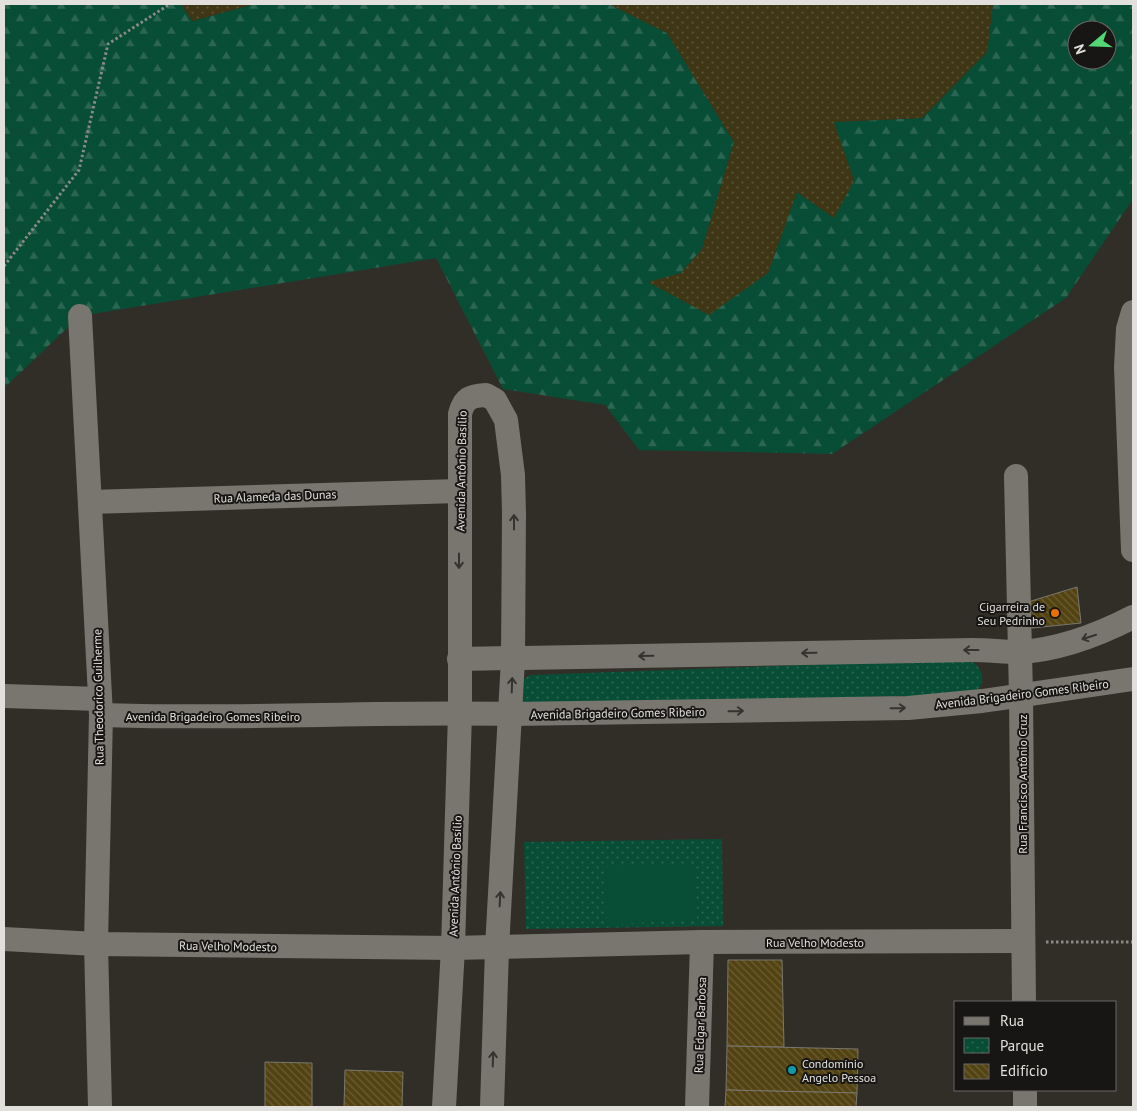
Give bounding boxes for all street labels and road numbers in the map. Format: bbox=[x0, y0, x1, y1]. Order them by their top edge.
street label: Avenida Antônio Basílio bbox=[452, 410, 470, 532]
street label: Rua Alameda das Dunas bbox=[213, 486, 337, 506]
street label: Rua Theodorico Guilherme bbox=[89, 629, 107, 765]
street label: Avenida Brigadeiro Gomes Ribeiro bbox=[935, 676, 1109, 712]
street label: Avenida Brigadeiro Gomes Ribeiro bbox=[531, 704, 705, 722]
street label: Avenida Brigadeiro Gomes Ribeiro bbox=[126, 709, 300, 724]
street label: Rua Francisco Antônio Cruz bbox=[1015, 714, 1030, 854]
street label: Avenida Antônio Basílio bbox=[445, 815, 465, 937]
street label: Rua Velho Modesto bbox=[766, 935, 864, 950]
street label: Rua Velho Modesto bbox=[179, 938, 277, 954]
street label: Rua Edgar Barbosa bbox=[691, 977, 709, 1073]

